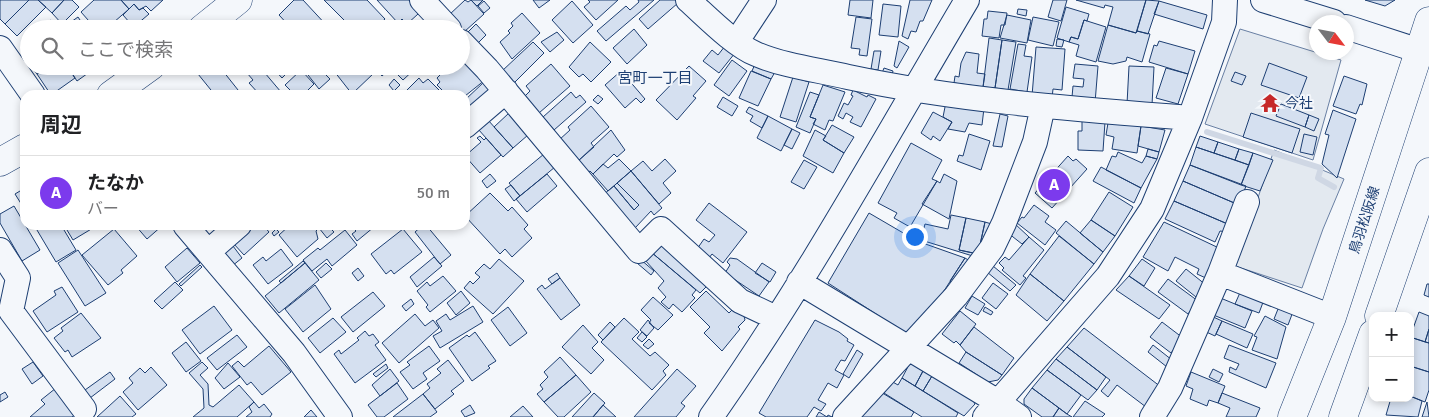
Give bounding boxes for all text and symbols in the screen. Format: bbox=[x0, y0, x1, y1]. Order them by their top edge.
north arrow bbox=[1309, 15, 1354, 60]
search box bbox=[20, 20, 470, 75]
icon: search bbox=[38, 34, 66, 62]
text: ここで検索 bbox=[78, 38, 173, 62]
district label: 宮町一丁目 bbox=[617, 69, 693, 87]
temple icon: 今社 bbox=[1259, 92, 1281, 114]
place label: 今社 bbox=[1285, 95, 1313, 112]
text: 周辺 bbox=[40, 112, 82, 138]
pin: A bbox=[1038, 166, 1070, 204]
text: たなか bbox=[87, 171, 144, 195]
text: A bbox=[51, 183, 61, 203]
text: 50 m bbox=[416, 183, 450, 203]
street label: 鳥羽松阪線 bbox=[1346, 184, 1383, 256]
text: バー bbox=[87, 199, 119, 219]
your location bbox=[902, 224, 928, 250]
map controls bbox=[1369, 312, 1414, 402]
button: + bbox=[1369, 312, 1414, 357]
button: − bbox=[1369, 357, 1414, 402]

